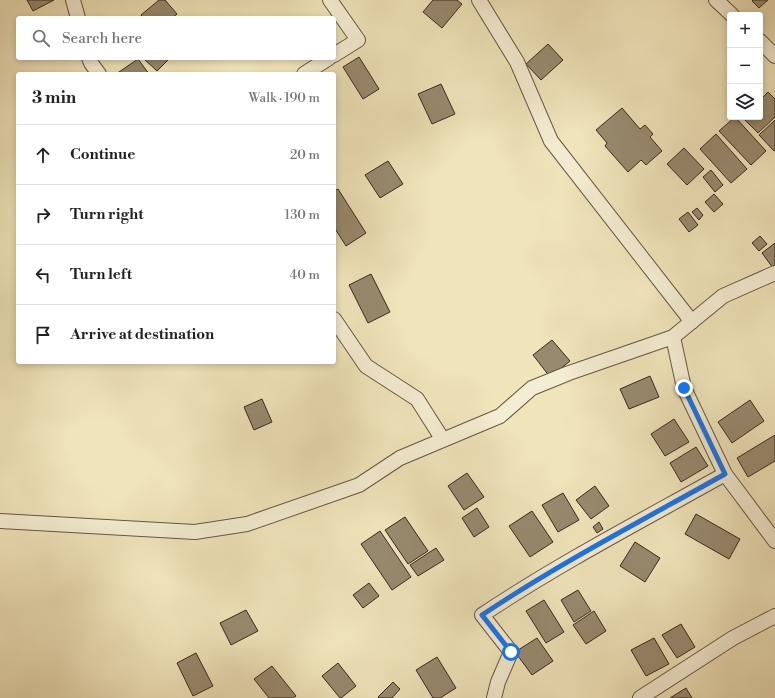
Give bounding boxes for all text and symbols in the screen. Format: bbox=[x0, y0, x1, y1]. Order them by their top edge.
map controls bbox=[727, 12, 763, 120]
button: + bbox=[727, 12, 763, 48]
search box bbox=[16, 16, 336, 60]
icon: search bbox=[30, 27, 52, 49]
text: Search here bbox=[62, 29, 142, 48]
button: − bbox=[727, 48, 763, 84]
button: layers bbox=[727, 84, 763, 120]
text: 3 min bbox=[32, 87, 76, 109]
text: Walk · 190 m bbox=[249, 90, 320, 106]
icon: ahead bbox=[32, 144, 54, 166]
text: Continue bbox=[70, 145, 135, 164]
text: 20 m bbox=[290, 147, 320, 163]
icon: right bbox=[32, 204, 54, 226]
text: Turn right bbox=[70, 205, 144, 224]
text: 130 m bbox=[285, 207, 320, 223]
icon: left bbox=[32, 264, 54, 286]
text: Turn left bbox=[70, 265, 132, 284]
text: 40 m bbox=[290, 267, 320, 283]
icon: arrive bbox=[32, 324, 54, 346]
text: Arrive at destination bbox=[70, 325, 214, 344]
route end bbox=[675, 379, 693, 397]
route start bbox=[502, 643, 520, 661]

